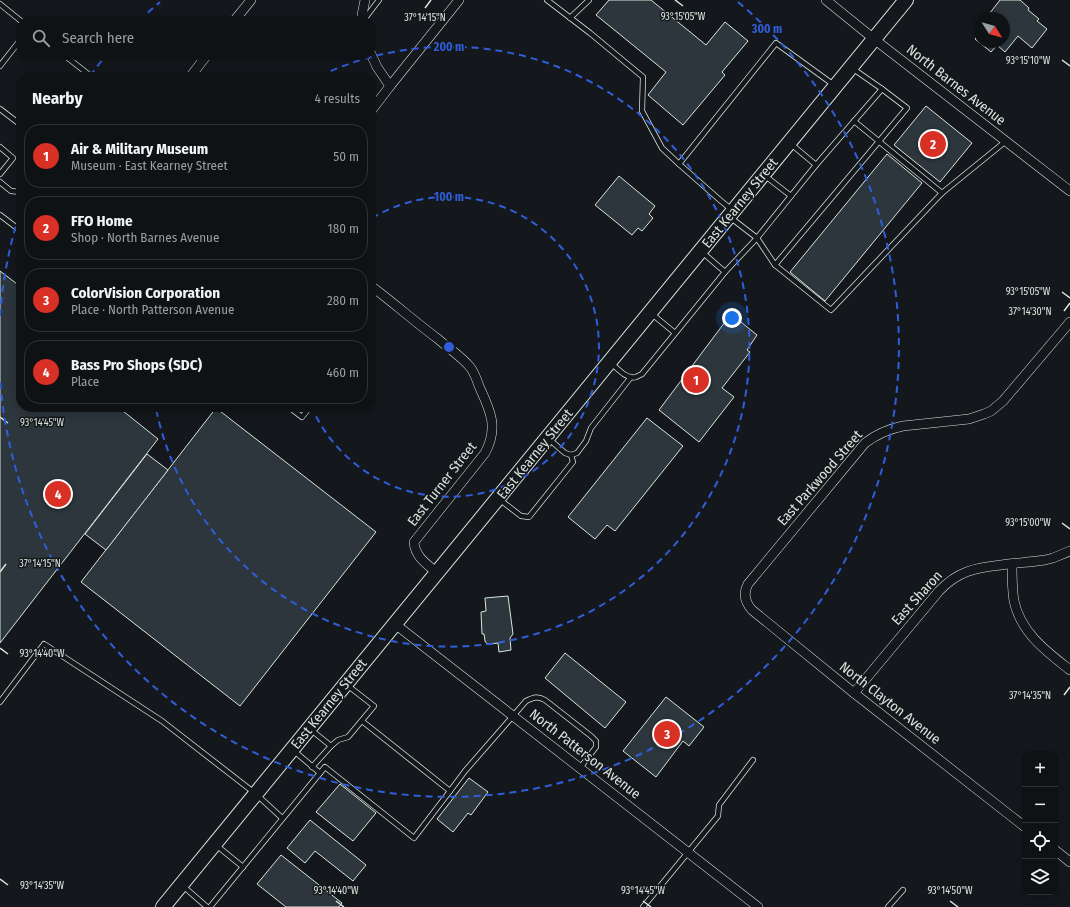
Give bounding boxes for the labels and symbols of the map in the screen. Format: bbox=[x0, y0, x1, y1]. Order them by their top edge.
text: 93°15'05"W bbox=[661, 11, 706, 23]
text: 37°14'15"N bbox=[404, 12, 446, 24]
north arrow bbox=[974, 12, 1010, 48]
text: 300 m bbox=[751, 22, 782, 36]
text: 200 m bbox=[433, 40, 464, 54]
street label: North Barnes Avenue bbox=[903, 41, 1009, 129]
text: 93°15'10"W bbox=[1006, 55, 1051, 67]
pin: 2 bbox=[920, 129, 946, 159]
street label: East Kearney Street bbox=[698, 154, 782, 251]
text: 100 m bbox=[434, 190, 464, 204]
text: 93°15'05"W bbox=[1006, 286, 1051, 298]
text: 37°14'30"N bbox=[1008, 306, 1052, 318]
your location bbox=[722, 308, 742, 328]
centre of rings bbox=[442, 340, 456, 354]
pin: 1 bbox=[683, 365, 709, 395]
street label: East Kearney Street bbox=[493, 405, 577, 502]
text: 93°14'45"W bbox=[20, 417, 65, 429]
street label: East Parkwood Street bbox=[774, 426, 866, 529]
street label: East Turner Street bbox=[404, 438, 480, 529]
pin: 4 bbox=[45, 479, 71, 509]
text: 93°15'00"W bbox=[1005, 517, 1051, 529]
text: 37°14'15"N bbox=[19, 558, 61, 570]
street label: East Sharon bbox=[888, 567, 946, 629]
text: 93°14'40"W bbox=[20, 648, 65, 660]
street label: East Kearney Street bbox=[287, 655, 371, 752]
street label: North Clayton Avenue bbox=[836, 658, 944, 748]
text: 37°14'35"N bbox=[1009, 690, 1051, 702]
street label: North Patterson Avenue bbox=[526, 705, 644, 803]
pin: 3 bbox=[654, 719, 680, 749]
text: 93°14'35"W bbox=[20, 880, 65, 892]
text: 93°14'40"W bbox=[314, 885, 359, 897]
text: 93°14'45"W bbox=[621, 885, 666, 897]
text: 93°14'50"W bbox=[927, 885, 973, 897]

